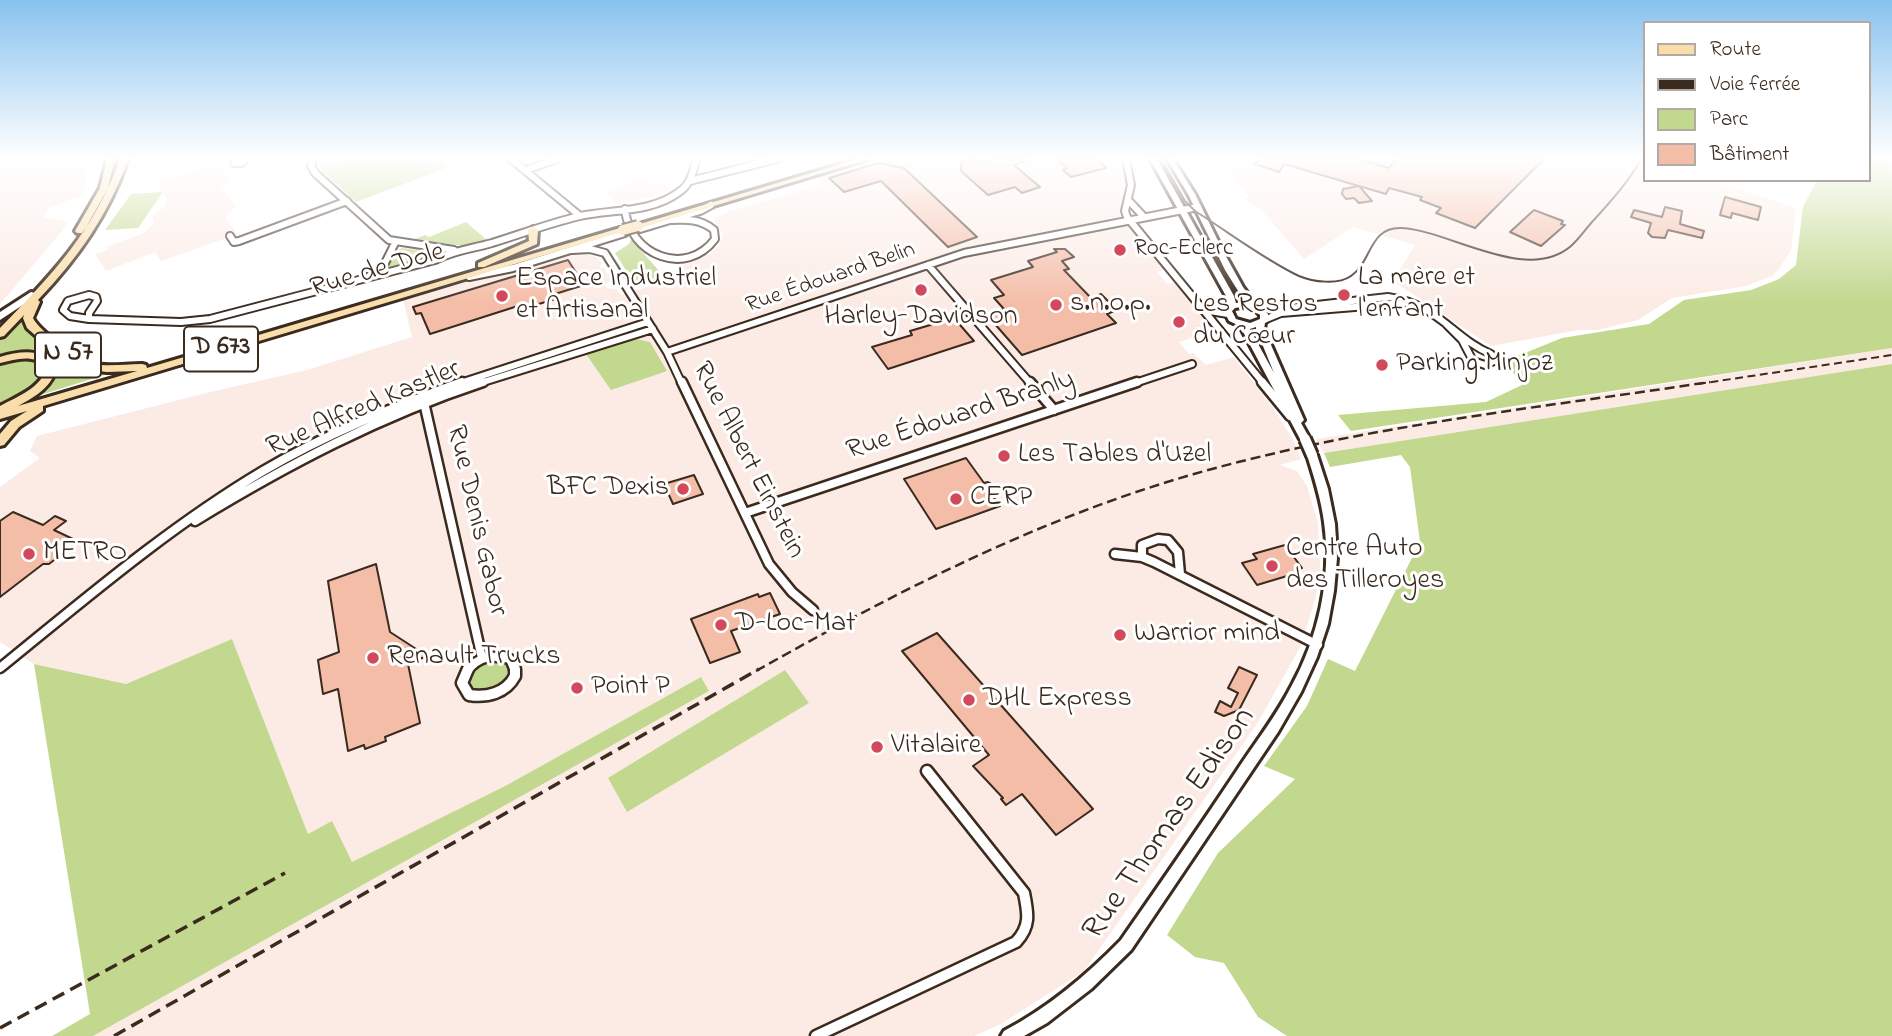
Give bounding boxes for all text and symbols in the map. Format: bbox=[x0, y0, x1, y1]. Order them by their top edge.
legend bbox=[1644, 21, 1871, 182]
text: Route bbox=[1710, 35, 1761, 65]
text: Voie ferrée bbox=[1710, 70, 1800, 100]
text: Parc bbox=[1710, 105, 1748, 135]
text: Bâtiment bbox=[1710, 140, 1789, 170]
place label: Roc-Eclerc bbox=[1134, 236, 1233, 264]
street label: Rue de Dole bbox=[307, 237, 449, 307]
street label: Rue Édouard Belin bbox=[743, 237, 919, 321]
marker: Roc-Eclerc bbox=[1112, 242, 1128, 258]
place label: La mère et l'enfant bbox=[1358, 262, 1475, 328]
place label: Espace Industriel et Artisanal bbox=[516, 263, 716, 329]
marker: Harley-Davidson bbox=[913, 282, 929, 298]
marker: La mère et l'enfant bbox=[1336, 287, 1352, 303]
marker: Espace Industriel et Artisanal bbox=[494, 288, 510, 304]
place label: s.n.o.p. bbox=[1070, 288, 1151, 322]
place label: Les Restos du Cœur bbox=[1193, 289, 1318, 355]
marker: s.n.o.p. bbox=[1048, 297, 1064, 313]
place label: Harley-Davidson bbox=[824, 301, 1018, 335]
marker: Les Restos du Cœur bbox=[1171, 314, 1187, 330]
road number: D 673 bbox=[184, 326, 258, 372]
road number: N 57 bbox=[35, 332, 101, 378]
place label: Parking Minjoz bbox=[1396, 348, 1553, 382]
street label: Rue Alfred Kastler bbox=[262, 354, 466, 466]
street label: Rue Albert Einstein bbox=[683, 357, 811, 565]
marker: Parking Minjoz bbox=[1374, 357, 1390, 373]
street label: Rue Édouard Branly bbox=[843, 364, 1079, 470]
street label: Rue Denis Gabor bbox=[437, 422, 513, 620]
place label: Les Tables d'Uzel bbox=[1018, 439, 1211, 473]
marker: Les Tables d'Uzel bbox=[996, 448, 1012, 464]
place label: BFC Dexis bbox=[547, 472, 669, 506]
marker: BFC Dexis bbox=[675, 481, 691, 497]
place label: CERP bbox=[970, 482, 1032, 516]
marker: CERP bbox=[948, 491, 964, 507]
place label: Centre Auto des Tilleroyes bbox=[1286, 533, 1444, 599]
place label: METRO bbox=[43, 537, 127, 571]
marker: METRO bbox=[21, 546, 37, 562]
marker: Centre Auto des Tilleroyes bbox=[1264, 558, 1280, 574]
place label: D-Loc-Mat bbox=[735, 608, 855, 642]
marker: D-Loc-Mat bbox=[713, 617, 729, 633]
place label: Warrior mind bbox=[1134, 618, 1280, 652]
marker: Warrior mind bbox=[1112, 627, 1128, 643]
place label: Renault Trucks bbox=[387, 641, 561, 675]
marker: Renault Trucks bbox=[365, 650, 381, 666]
place label: Point P bbox=[591, 671, 670, 705]
marker: Point P bbox=[569, 680, 585, 696]
place label: DHL Express bbox=[983, 683, 1132, 717]
marker: DHL Express bbox=[961, 692, 977, 708]
street label: Rue Thomas Edison bbox=[1076, 701, 1266, 949]
place label: Vitalaire bbox=[891, 730, 981, 764]
marker: Vitalaire bbox=[869, 739, 885, 755]

